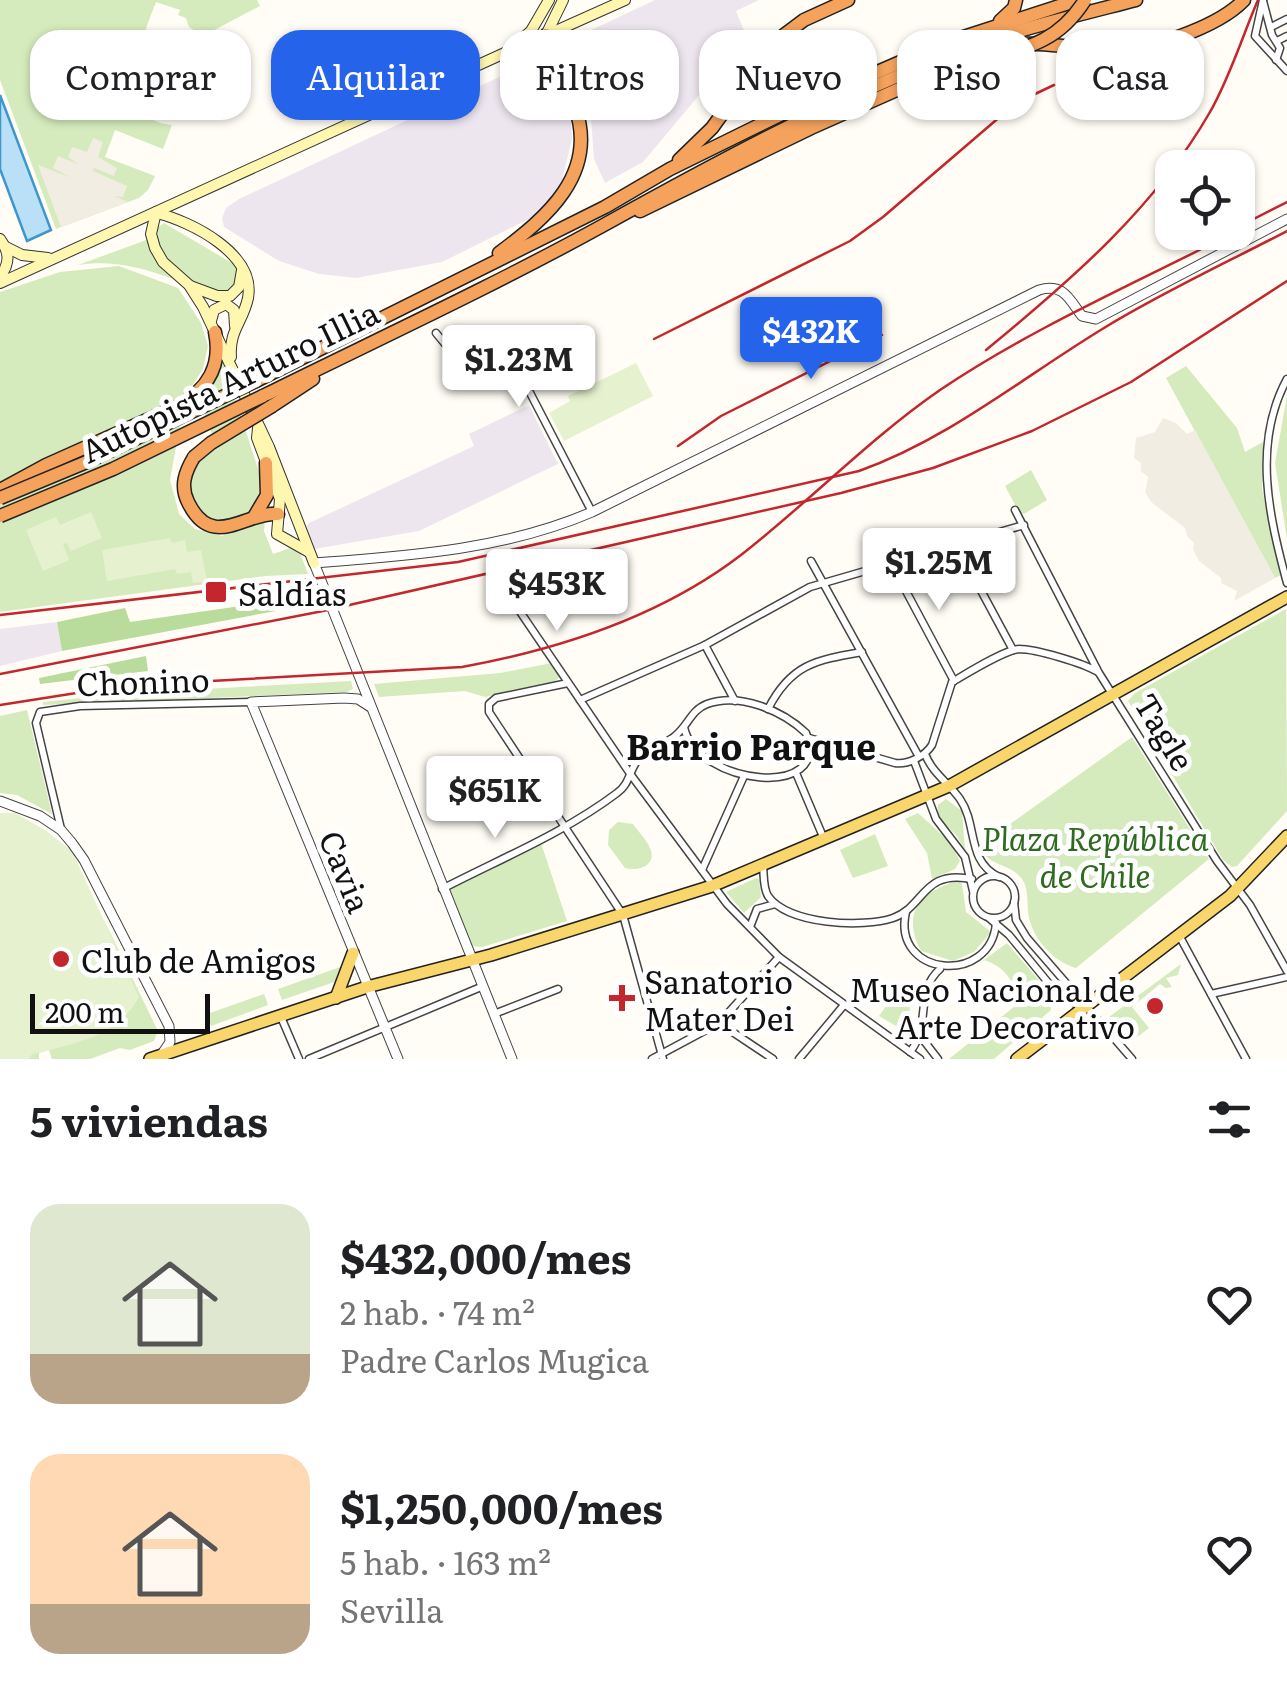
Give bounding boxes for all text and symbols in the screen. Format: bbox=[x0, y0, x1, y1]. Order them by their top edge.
chip: Comprar bbox=[30, 30, 251, 120]
chip: Alquilar bbox=[271, 30, 480, 120]
chip: Filtros bbox=[500, 30, 679, 120]
chip: Nuevo bbox=[699, 30, 877, 120]
chip: Piso bbox=[897, 30, 1036, 120]
chip: Casa bbox=[1056, 30, 1204, 120]
map controls bbox=[1155, 150, 1255, 250]
button: locate bbox=[1155, 150, 1255, 250]
street label: Autopista Arturo Illia bbox=[72, 286, 387, 473]
pin: $432K bbox=[741, 297, 881, 382]
text: $432K bbox=[762, 305, 860, 353]
pin: $1.23M bbox=[438, 325, 600, 410]
text: $1.23M bbox=[464, 333, 574, 381]
pin: $1.25M bbox=[858, 528, 1020, 613]
text: $1.25M bbox=[885, 536, 993, 584]
pin: $453K bbox=[487, 549, 627, 634]
text: $453K bbox=[508, 557, 606, 605]
place label: Saldías bbox=[238, 568, 346, 616]
marker: Saldías bbox=[203, 579, 229, 605]
street label: Chonino bbox=[76, 654, 210, 706]
street label: Tagle bbox=[1124, 683, 1208, 779]
district label: Barrio Parque bbox=[626, 719, 876, 771]
pin: $651K bbox=[425, 756, 565, 841]
text: $651K bbox=[448, 764, 542, 812]
park label: Plaza República de Chile bbox=[981, 813, 1209, 898]
street label: Cavia bbox=[309, 823, 385, 920]
place label: Club de Amigos bbox=[81, 935, 316, 983]
marker: Club de Amigos bbox=[50, 948, 72, 970]
place label: Sanatorio Mater Dei bbox=[644, 956, 794, 1041]
place label: Museo Nacional de Arte Decorativo bbox=[849, 964, 1135, 1049]
marker: Sanatorio Mater Dei bbox=[609, 985, 635, 1011]
scale bar bbox=[30, 989, 210, 1034]
text: 200 m bbox=[45, 990, 124, 1032]
marker: Museo Nacional de Arte Decorativo bbox=[1144, 995, 1166, 1017]
text: 5 viviendas bbox=[30, 1088, 268, 1150]
icon: filters bbox=[1202, 1092, 1257, 1147]
text: $432,000/mes bbox=[340, 1225, 631, 1287]
icon: home bbox=[110, 1244, 230, 1364]
icon: heart bbox=[1202, 1277, 1257, 1332]
text: 2 hab. · 74 m² bbox=[340, 1287, 535, 1335]
text: Padre Carlos Mugica bbox=[340, 1335, 649, 1383]
text: $1,250,000/mes bbox=[340, 1475, 663, 1537]
icon: home bbox=[110, 1494, 230, 1614]
icon: heart bbox=[1202, 1527, 1257, 1582]
text: 5 hab. · 163 m² bbox=[340, 1537, 551, 1585]
text: Sevilla bbox=[340, 1585, 444, 1633]

